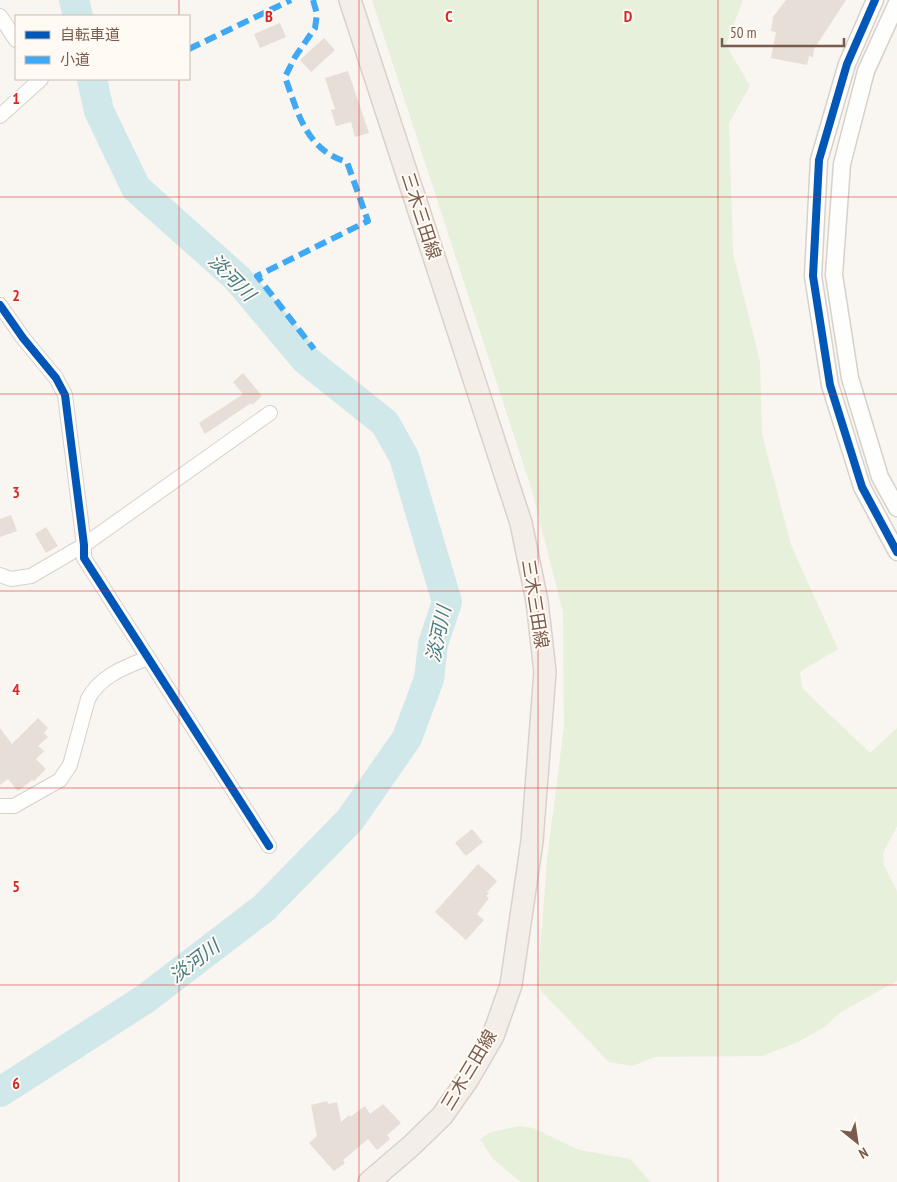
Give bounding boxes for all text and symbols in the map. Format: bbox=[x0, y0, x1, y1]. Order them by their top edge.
text: B bbox=[265, 6, 273, 26]
text: C bbox=[445, 6, 453, 26]
text: D bbox=[624, 6, 633, 26]
legend bbox=[15, 15, 190, 80]
scale bar bbox=[722, 15, 844, 47]
text: 50 m bbox=[730, 23, 756, 42]
text: 自転車道 bbox=[60, 25, 120, 44]
text: 小道 bbox=[60, 50, 90, 69]
text: 1 bbox=[12, 88, 20, 108]
street label: 三木三田線 bbox=[397, 169, 446, 262]
water label: 淡河川 bbox=[203, 248, 262, 307]
text: 2 bbox=[12, 285, 20, 305]
text: 3 bbox=[12, 482, 20, 502]
street label: 三木三田線 bbox=[517, 558, 554, 650]
water label: 淡河川 bbox=[420, 602, 456, 664]
text: 4 bbox=[12, 679, 20, 699]
text: 5 bbox=[12, 876, 20, 896]
water label: 淡河川 bbox=[164, 933, 226, 988]
street label: 三木三田線 bbox=[436, 1025, 502, 1114]
text: 6 bbox=[12, 1073, 20, 1093]
north arrow bbox=[832, 1117, 882, 1167]
text: N bbox=[856, 1144, 871, 1163]

